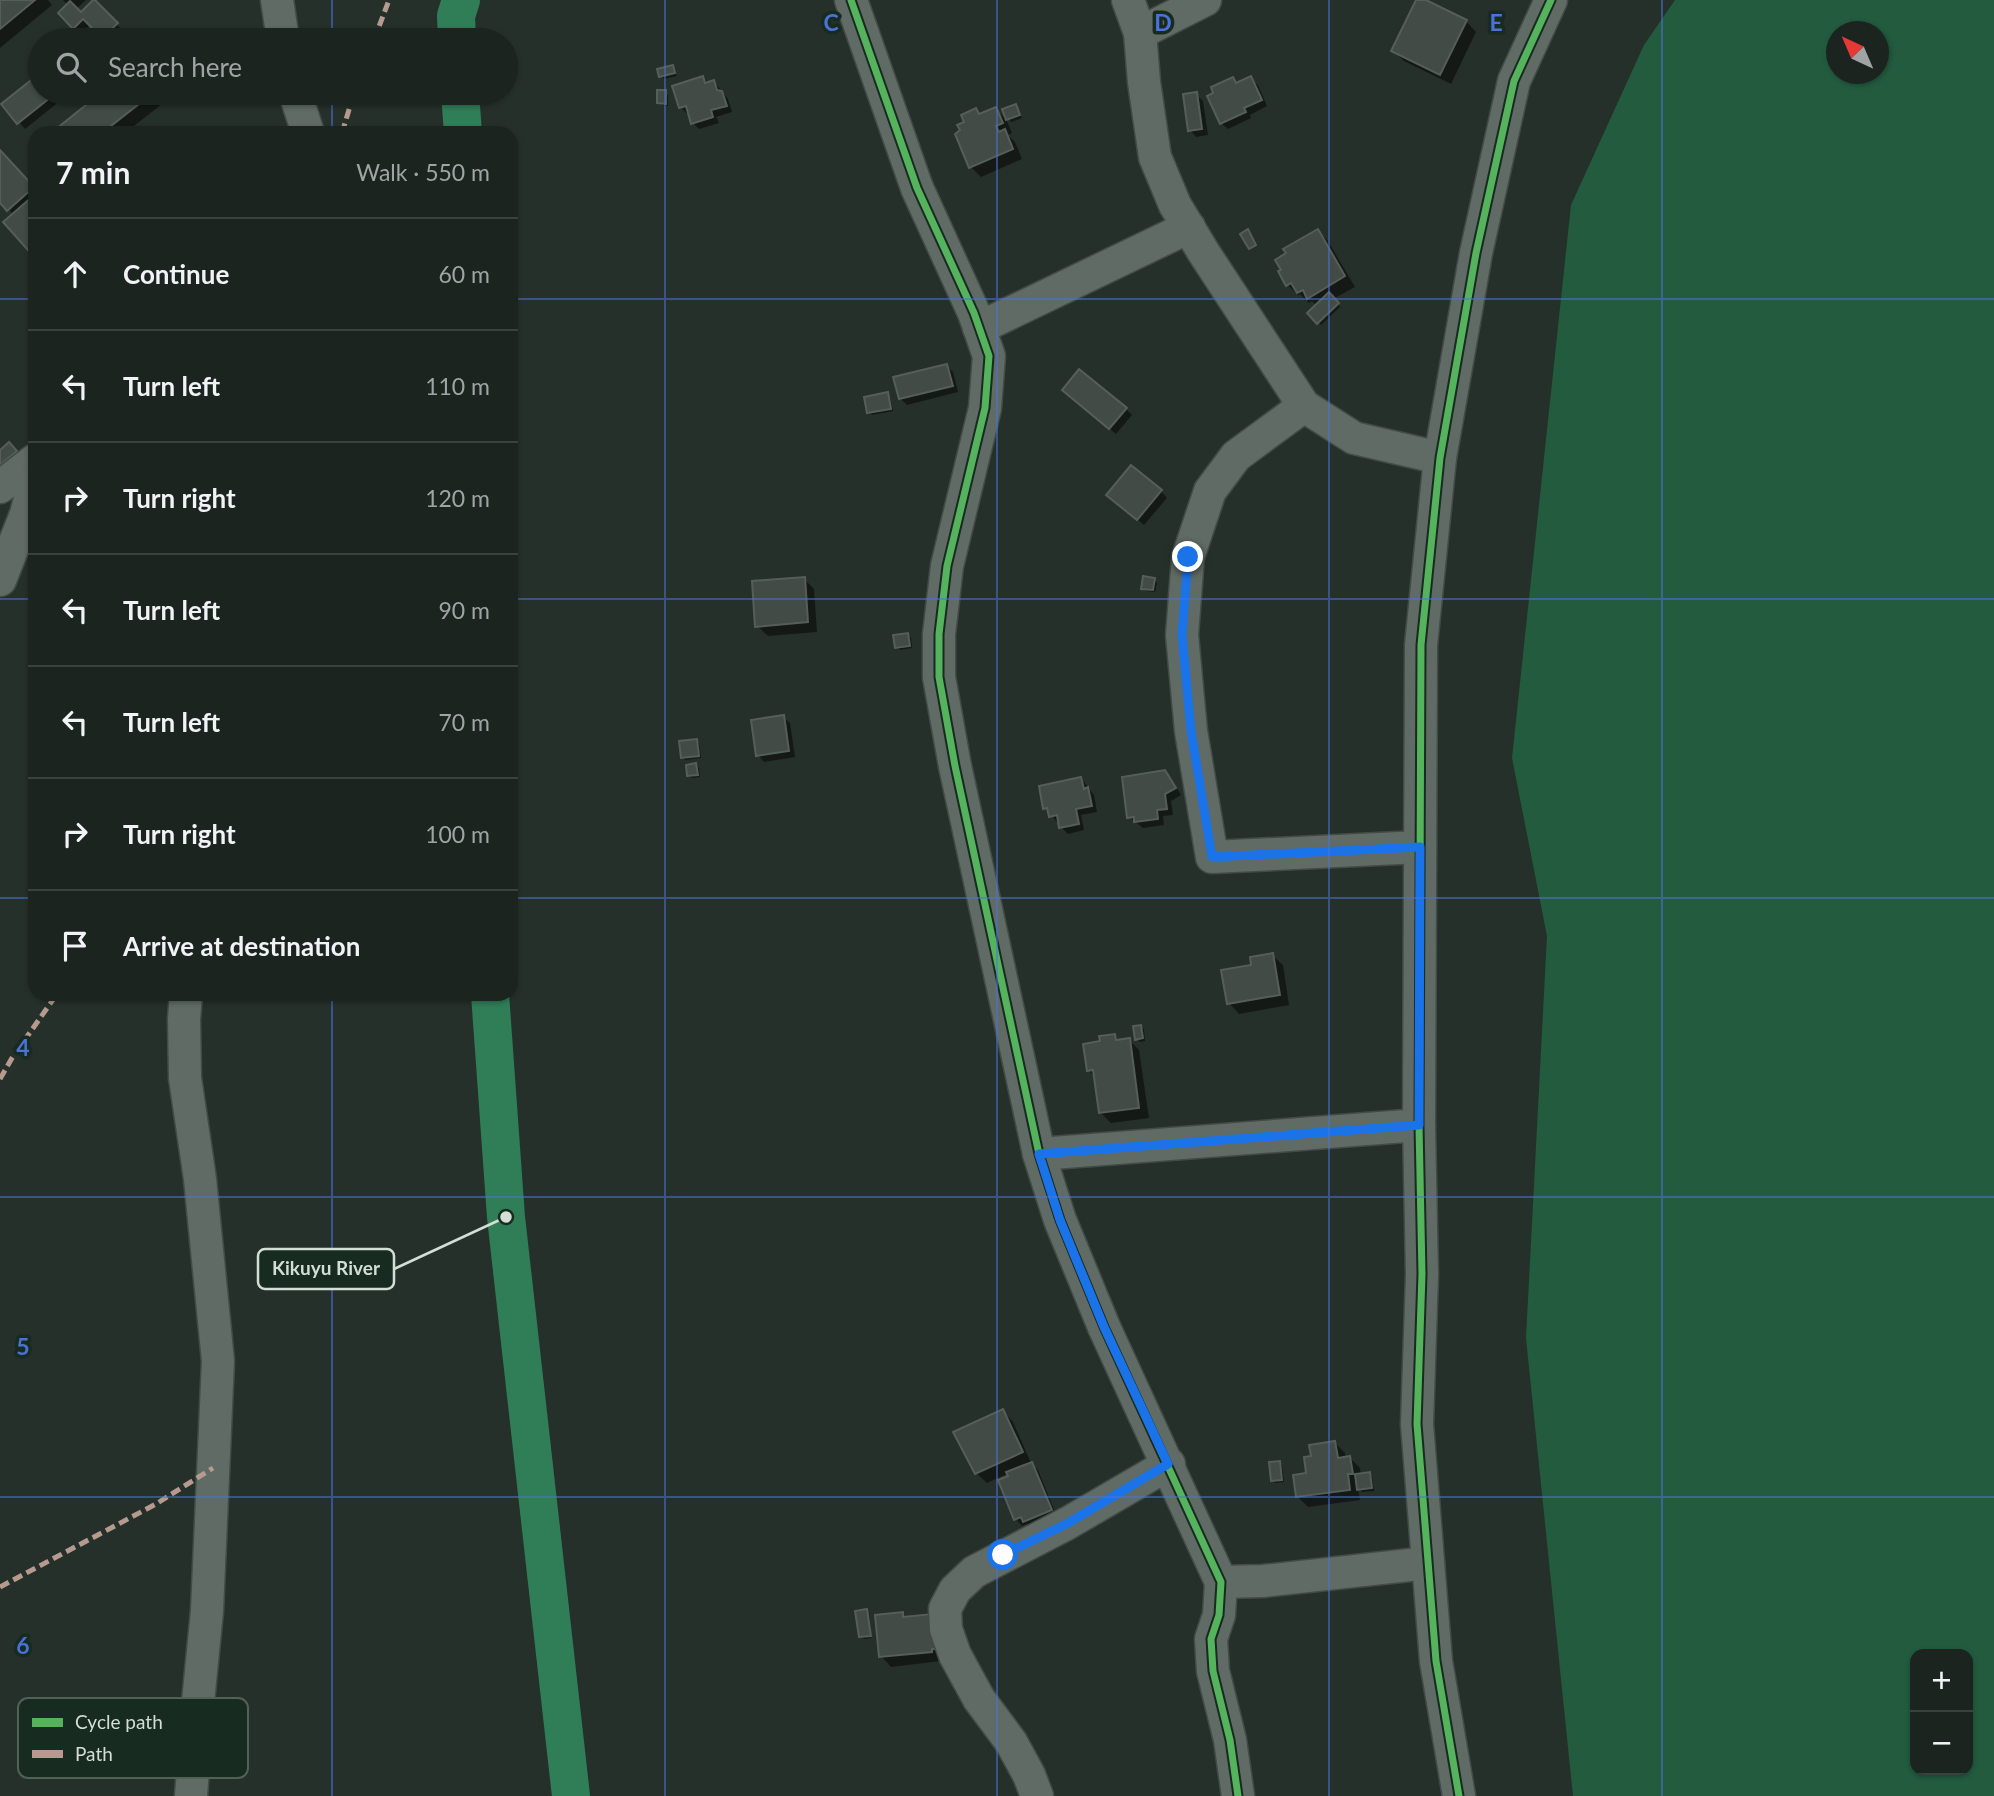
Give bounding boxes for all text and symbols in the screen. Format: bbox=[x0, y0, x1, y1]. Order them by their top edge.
text: C bbox=[823, 8, 839, 36]
text: D bbox=[1154, 8, 1172, 36]
text: E bbox=[1489, 8, 1503, 36]
north arrow bbox=[1826, 21, 1889, 84]
search box bbox=[28, 28, 518, 105]
icon: search bbox=[52, 48, 90, 86]
text: Search here bbox=[108, 51, 242, 83]
text: 7 min bbox=[56, 154, 130, 190]
text: Walk · 550 m bbox=[356, 158, 490, 186]
icon: ahead bbox=[56, 255, 94, 293]
text: Continue bbox=[123, 258, 229, 290]
text: 60 m bbox=[439, 260, 490, 288]
icon: left bbox=[56, 367, 94, 405]
text: Turn left bbox=[123, 370, 220, 402]
text: 110 m bbox=[425, 372, 490, 400]
icon: right bbox=[56, 479, 94, 517]
text: Turn right bbox=[123, 482, 236, 514]
text: 120 m bbox=[425, 484, 490, 512]
route end bbox=[1172, 541, 1203, 572]
icon: left bbox=[56, 591, 94, 629]
text: Turn left bbox=[123, 594, 220, 626]
text: 90 m bbox=[439, 596, 490, 624]
icon: left bbox=[56, 703, 94, 741]
text: Turn left bbox=[123, 706, 220, 738]
text: 70 m bbox=[439, 708, 490, 736]
icon: right bbox=[56, 815, 94, 853]
text: Turn right bbox=[123, 818, 236, 850]
text: 100 m bbox=[425, 820, 490, 848]
icon: arrive bbox=[56, 927, 94, 965]
text: Arrive at destination bbox=[123, 930, 360, 962]
text: 4 bbox=[16, 1033, 30, 1061]
callout: Kikuyu River bbox=[258, 1249, 394, 1289]
text: Kikuyu River bbox=[272, 1256, 381, 1279]
text: 5 bbox=[16, 1332, 30, 1360]
route start bbox=[987, 1539, 1018, 1570]
text: 6 bbox=[16, 1631, 30, 1659]
map controls bbox=[1910, 1649, 1973, 1775]
button: + bbox=[1910, 1649, 1973, 1712]
legend bbox=[18, 1698, 248, 1778]
text: Cycle path bbox=[75, 1710, 163, 1733]
button: − bbox=[1910, 1712, 1973, 1775]
text: Path bbox=[75, 1742, 113, 1765]

